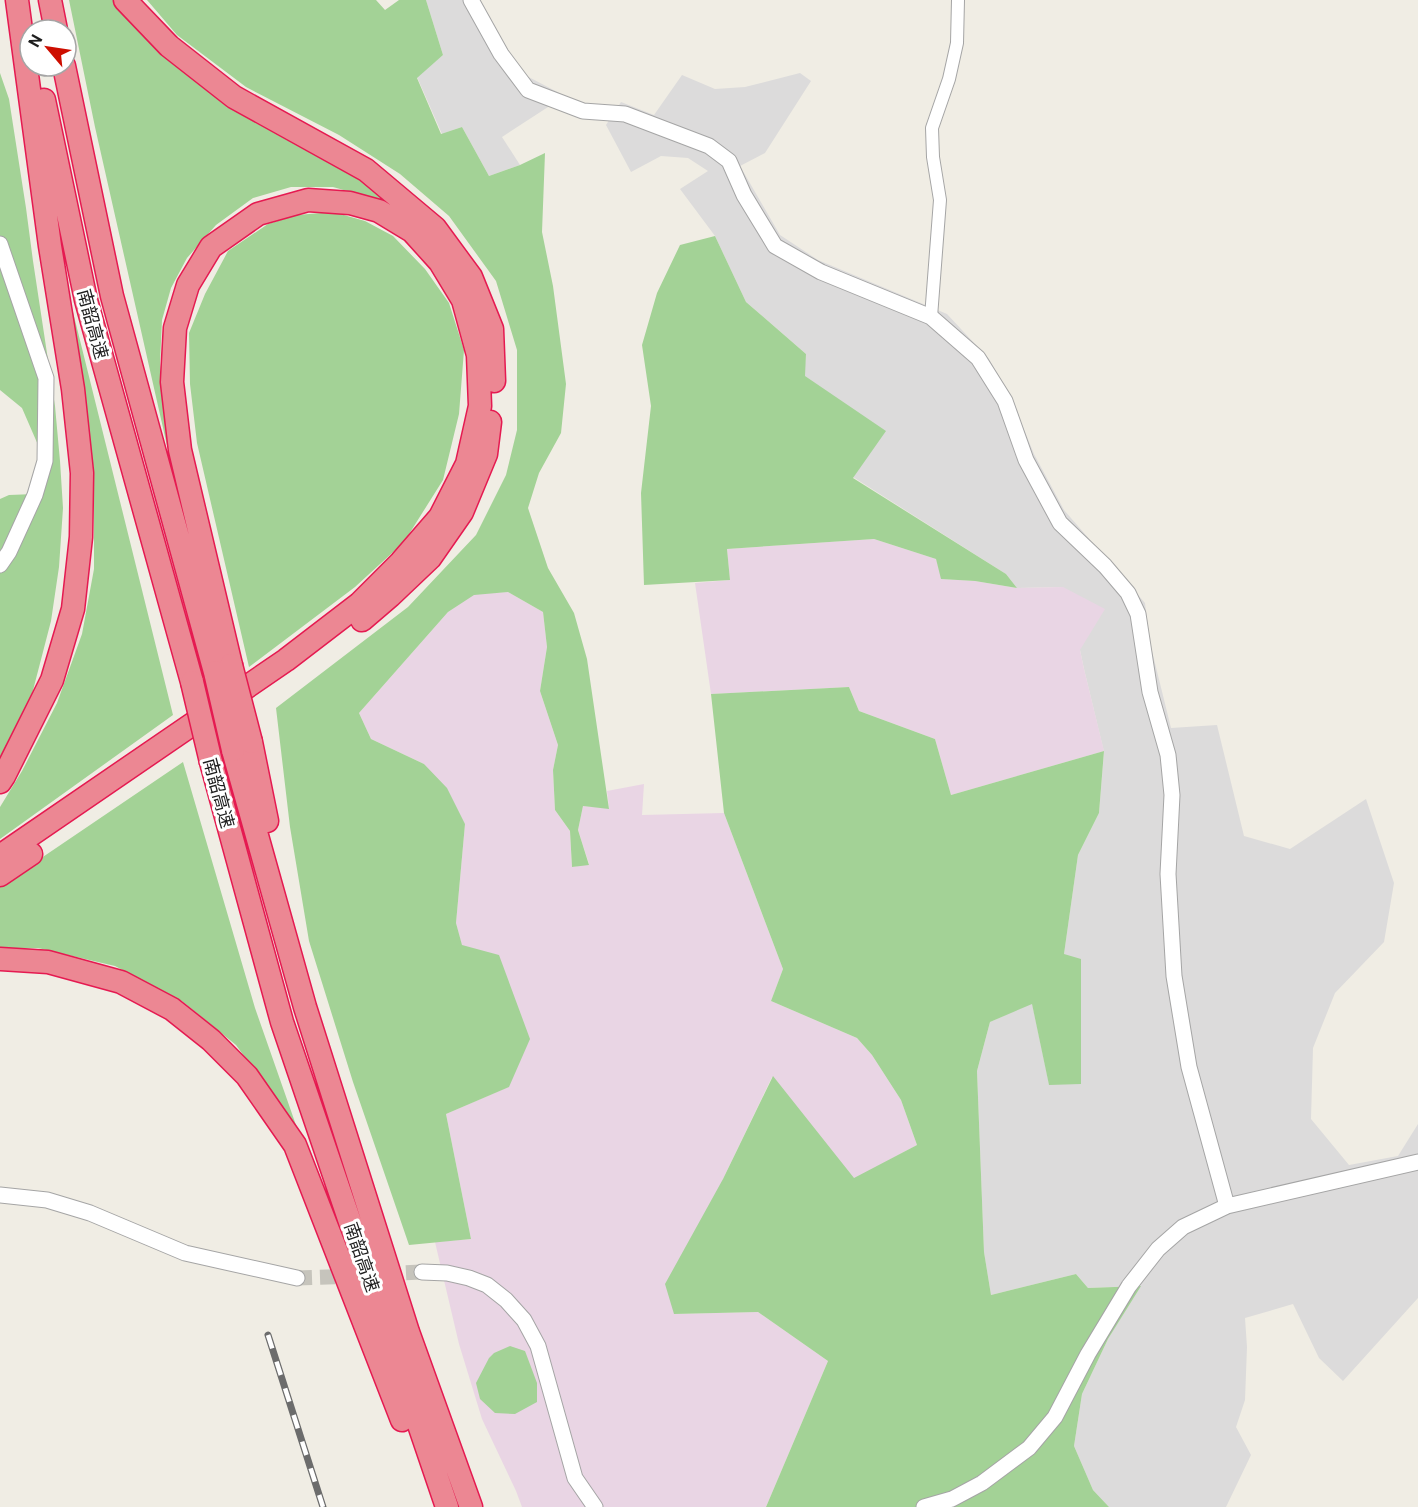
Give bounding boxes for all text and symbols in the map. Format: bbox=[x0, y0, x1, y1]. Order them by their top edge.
north arrow bbox=[18, 18, 78, 78]
text: N bbox=[24, 31, 46, 51]
street label: 南韶高速 bbox=[74, 287, 112, 361]
street label: 南韶高速 bbox=[200, 756, 238, 830]
street label: 南韶高速 bbox=[340, 1220, 384, 1294]

